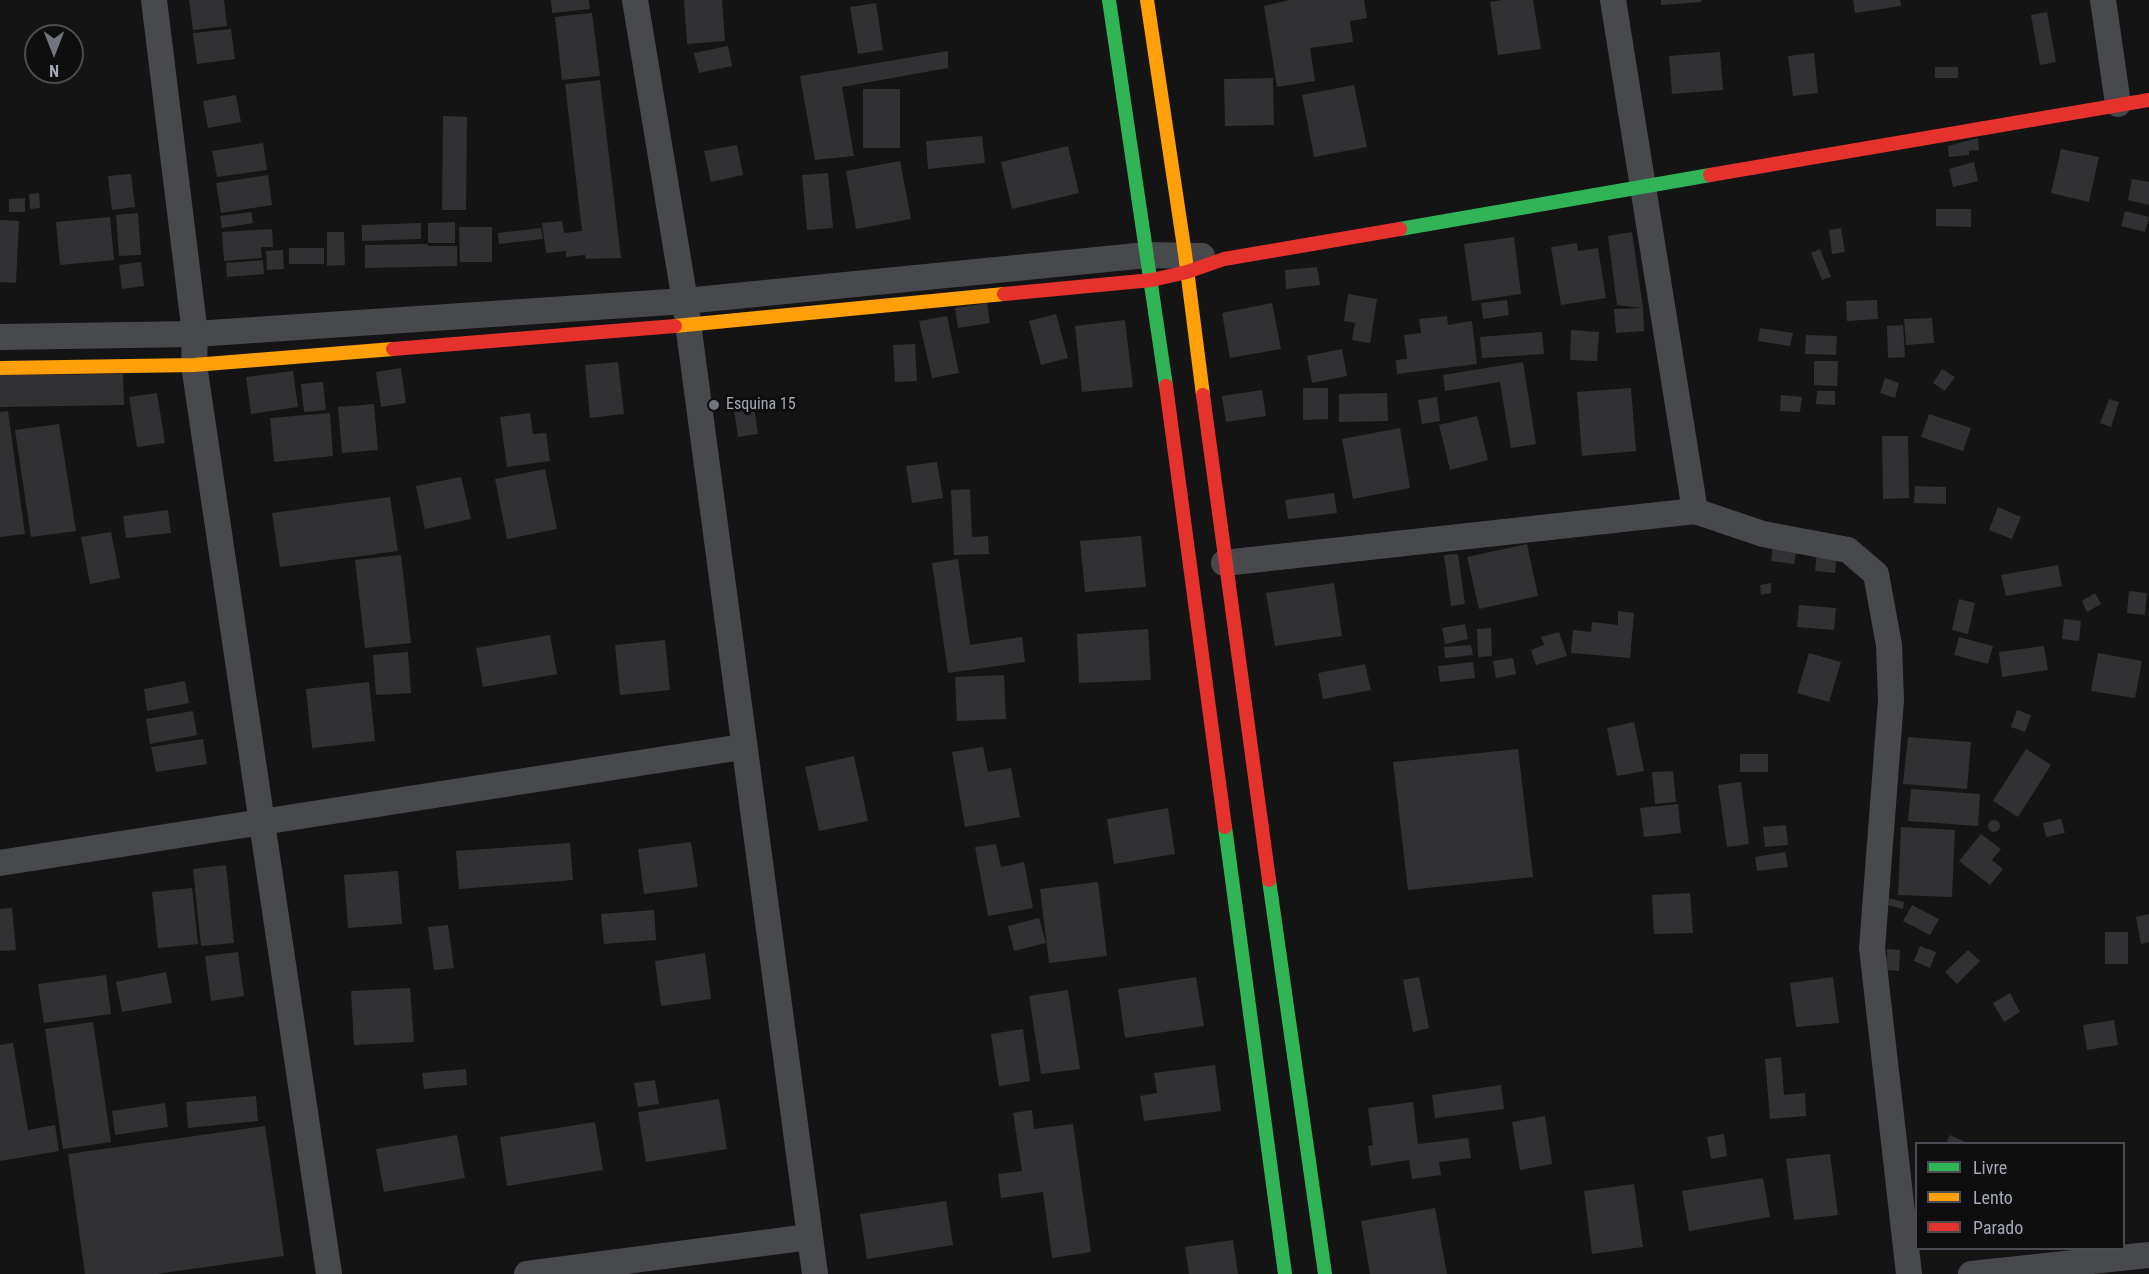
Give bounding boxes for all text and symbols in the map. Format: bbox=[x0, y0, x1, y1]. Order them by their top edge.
north arrow bbox=[24, 24, 84, 84]
text: N bbox=[49, 61, 59, 80]
place label: Esquina 15 bbox=[726, 395, 796, 415]
marker: Esquina 15 bbox=[707, 398, 721, 412]
legend bbox=[1915, 1142, 2125, 1250]
text: Livre bbox=[1973, 1157, 2007, 1178]
text: Lento bbox=[1973, 1187, 2013, 1208]
text: Parado bbox=[1973, 1217, 2023, 1238]

